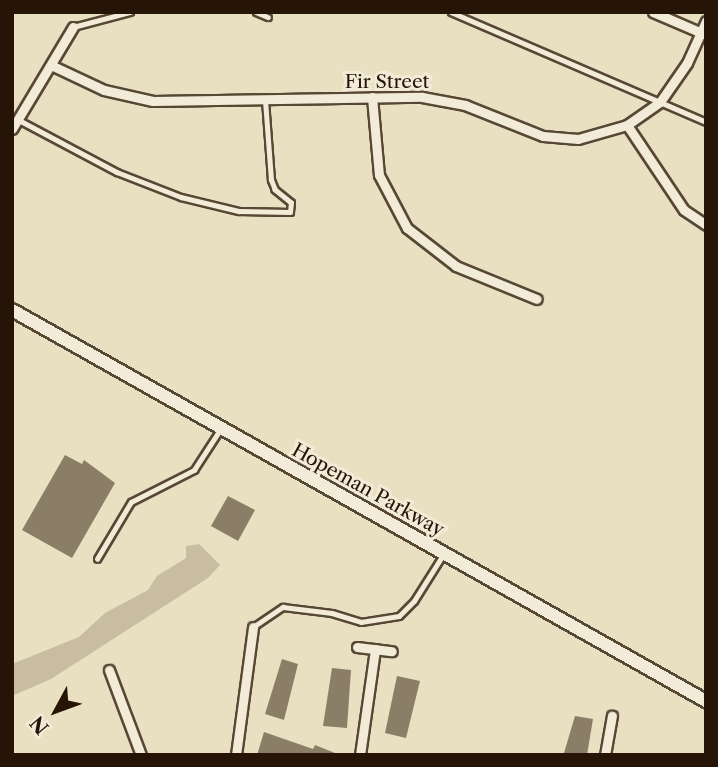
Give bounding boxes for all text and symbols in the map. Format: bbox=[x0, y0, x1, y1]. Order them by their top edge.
street label: Fir Street bbox=[345, 71, 429, 93]
street label: Hopeman Parkway bbox=[288, 439, 448, 541]
north arrow bbox=[21, 676, 91, 746]
text: N bbox=[26, 711, 54, 739]

